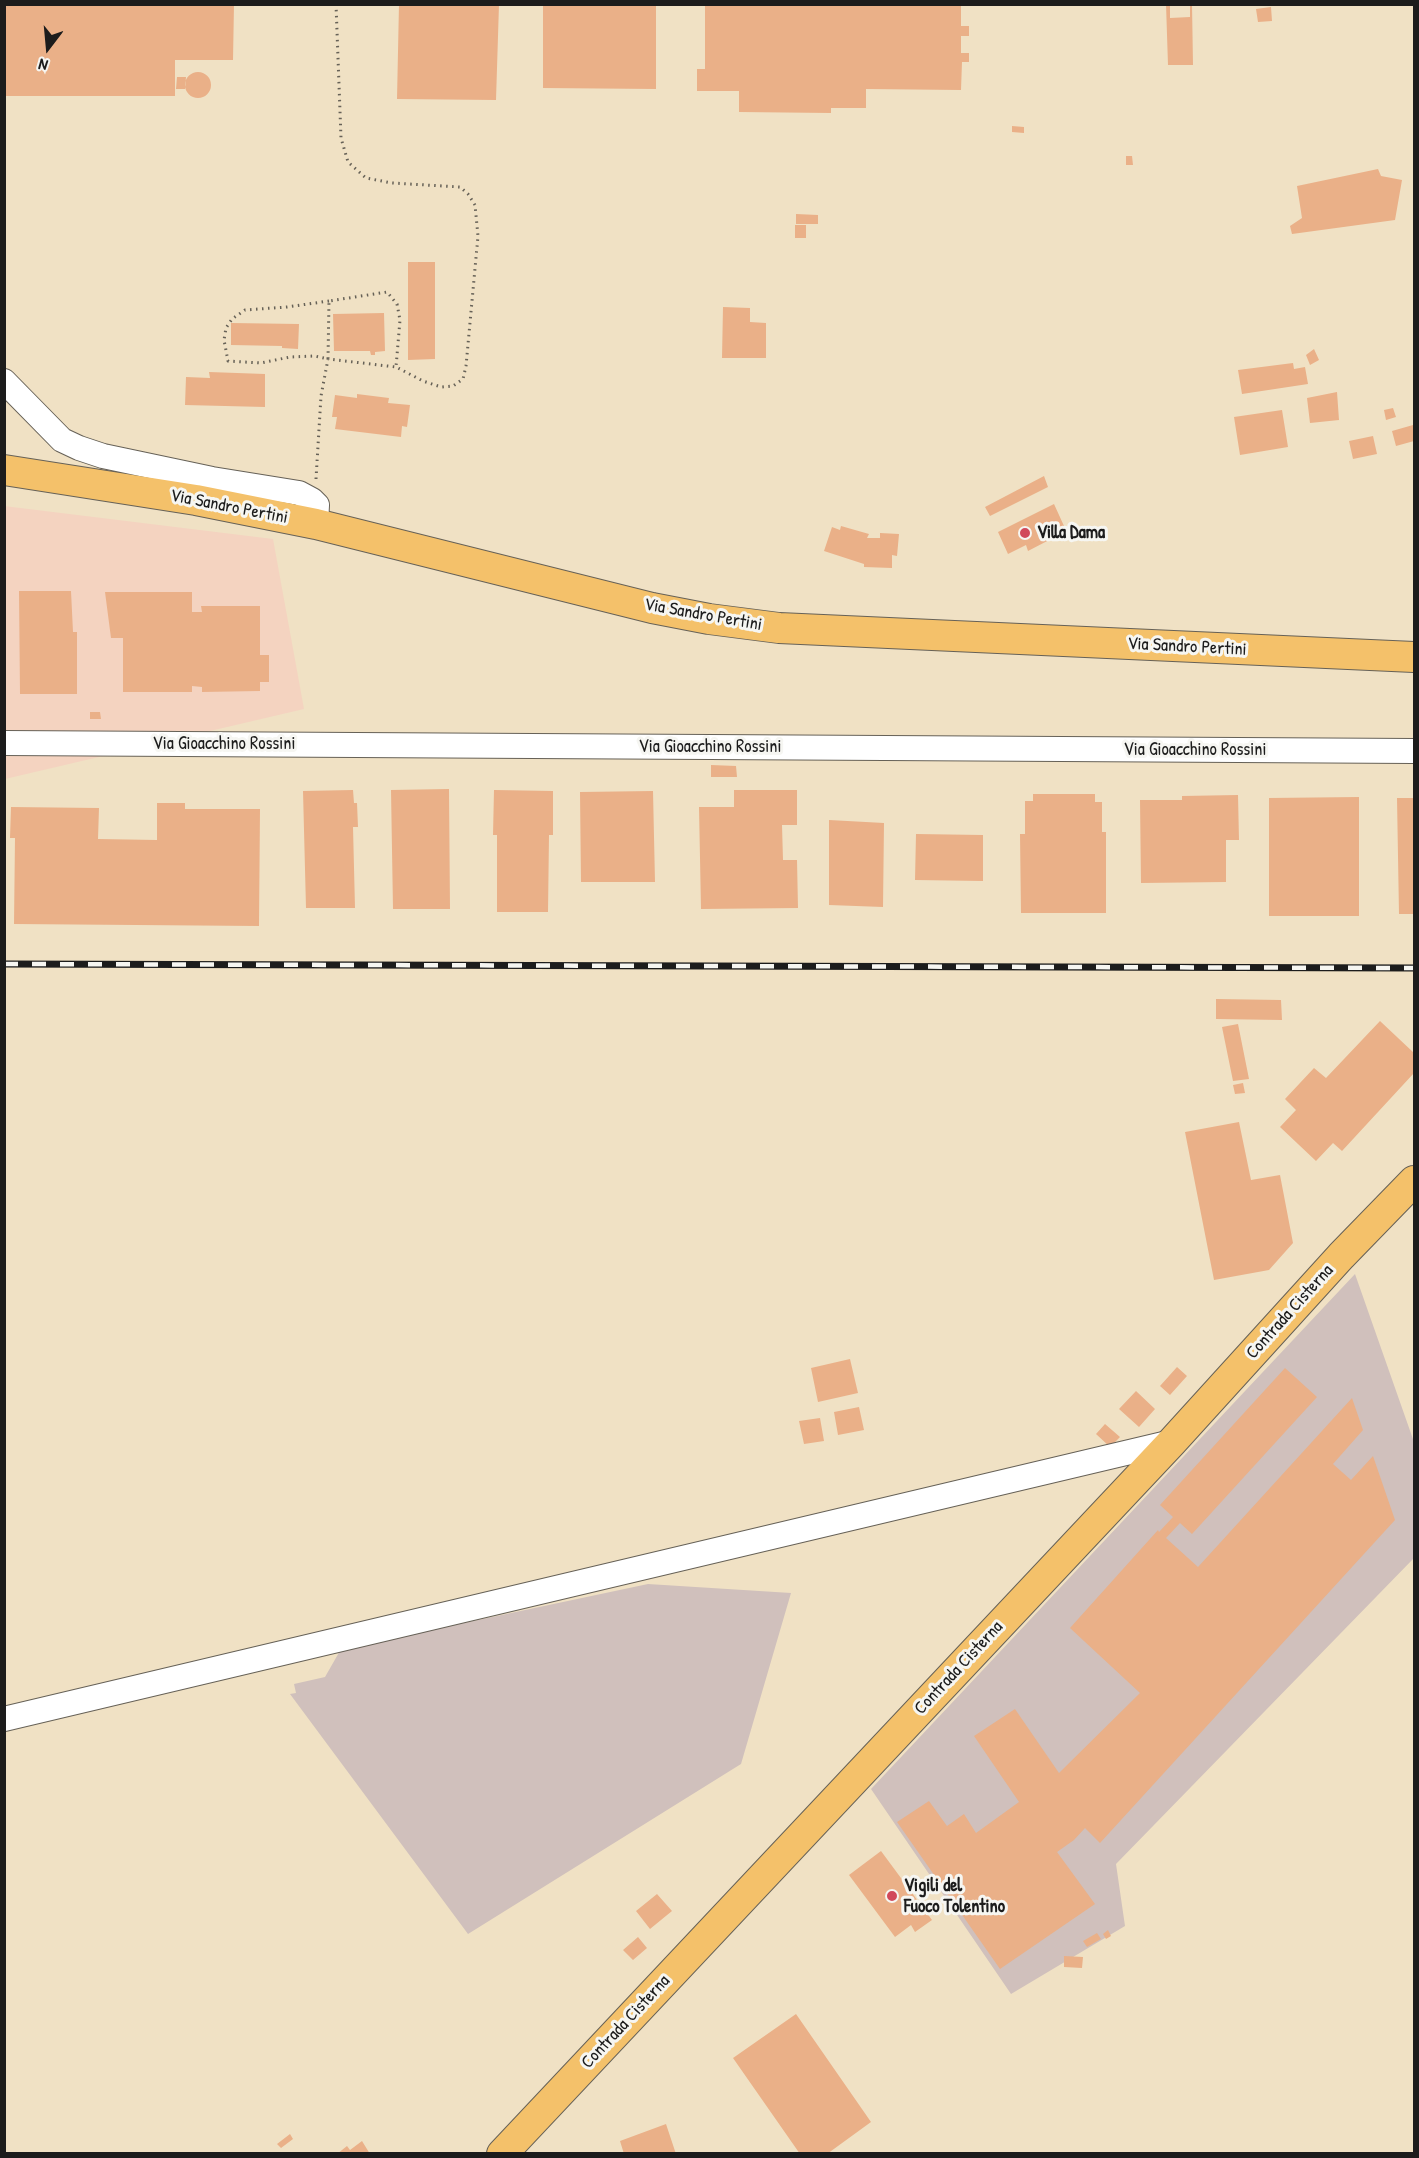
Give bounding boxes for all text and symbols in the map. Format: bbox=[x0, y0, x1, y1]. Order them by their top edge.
north arrow bbox=[18, 18, 78, 78]
text: N bbox=[36, 54, 50, 77]
street label: Via Sandro Pertini bbox=[168, 485, 290, 529]
place label: Villa Dama bbox=[1037, 522, 1105, 544]
marker: Villa Dama bbox=[1018, 526, 1032, 540]
street label: Via Sandro Pertini bbox=[642, 594, 764, 636]
street label: Via Sandro Pertini bbox=[1127, 633, 1247, 661]
street label: Via Gioacchino Rossini bbox=[153, 733, 295, 755]
street label: Via Gioacchino Rossini bbox=[639, 736, 781, 758]
street label: Via Gioacchino Rossini bbox=[1124, 739, 1266, 761]
street label: Contrada Cisterna bbox=[1242, 1260, 1338, 1364]
street label: Contrada Cisterna bbox=[910, 1617, 1008, 1719]
place label: Vigili del Fuoco Tolentino bbox=[904, 1875, 1005, 1918]
marker: Vigili del Fuoco Tolentino bbox=[885, 1889, 899, 1903]
street label: Contrada Cisterna bbox=[577, 1971, 675, 2073]

